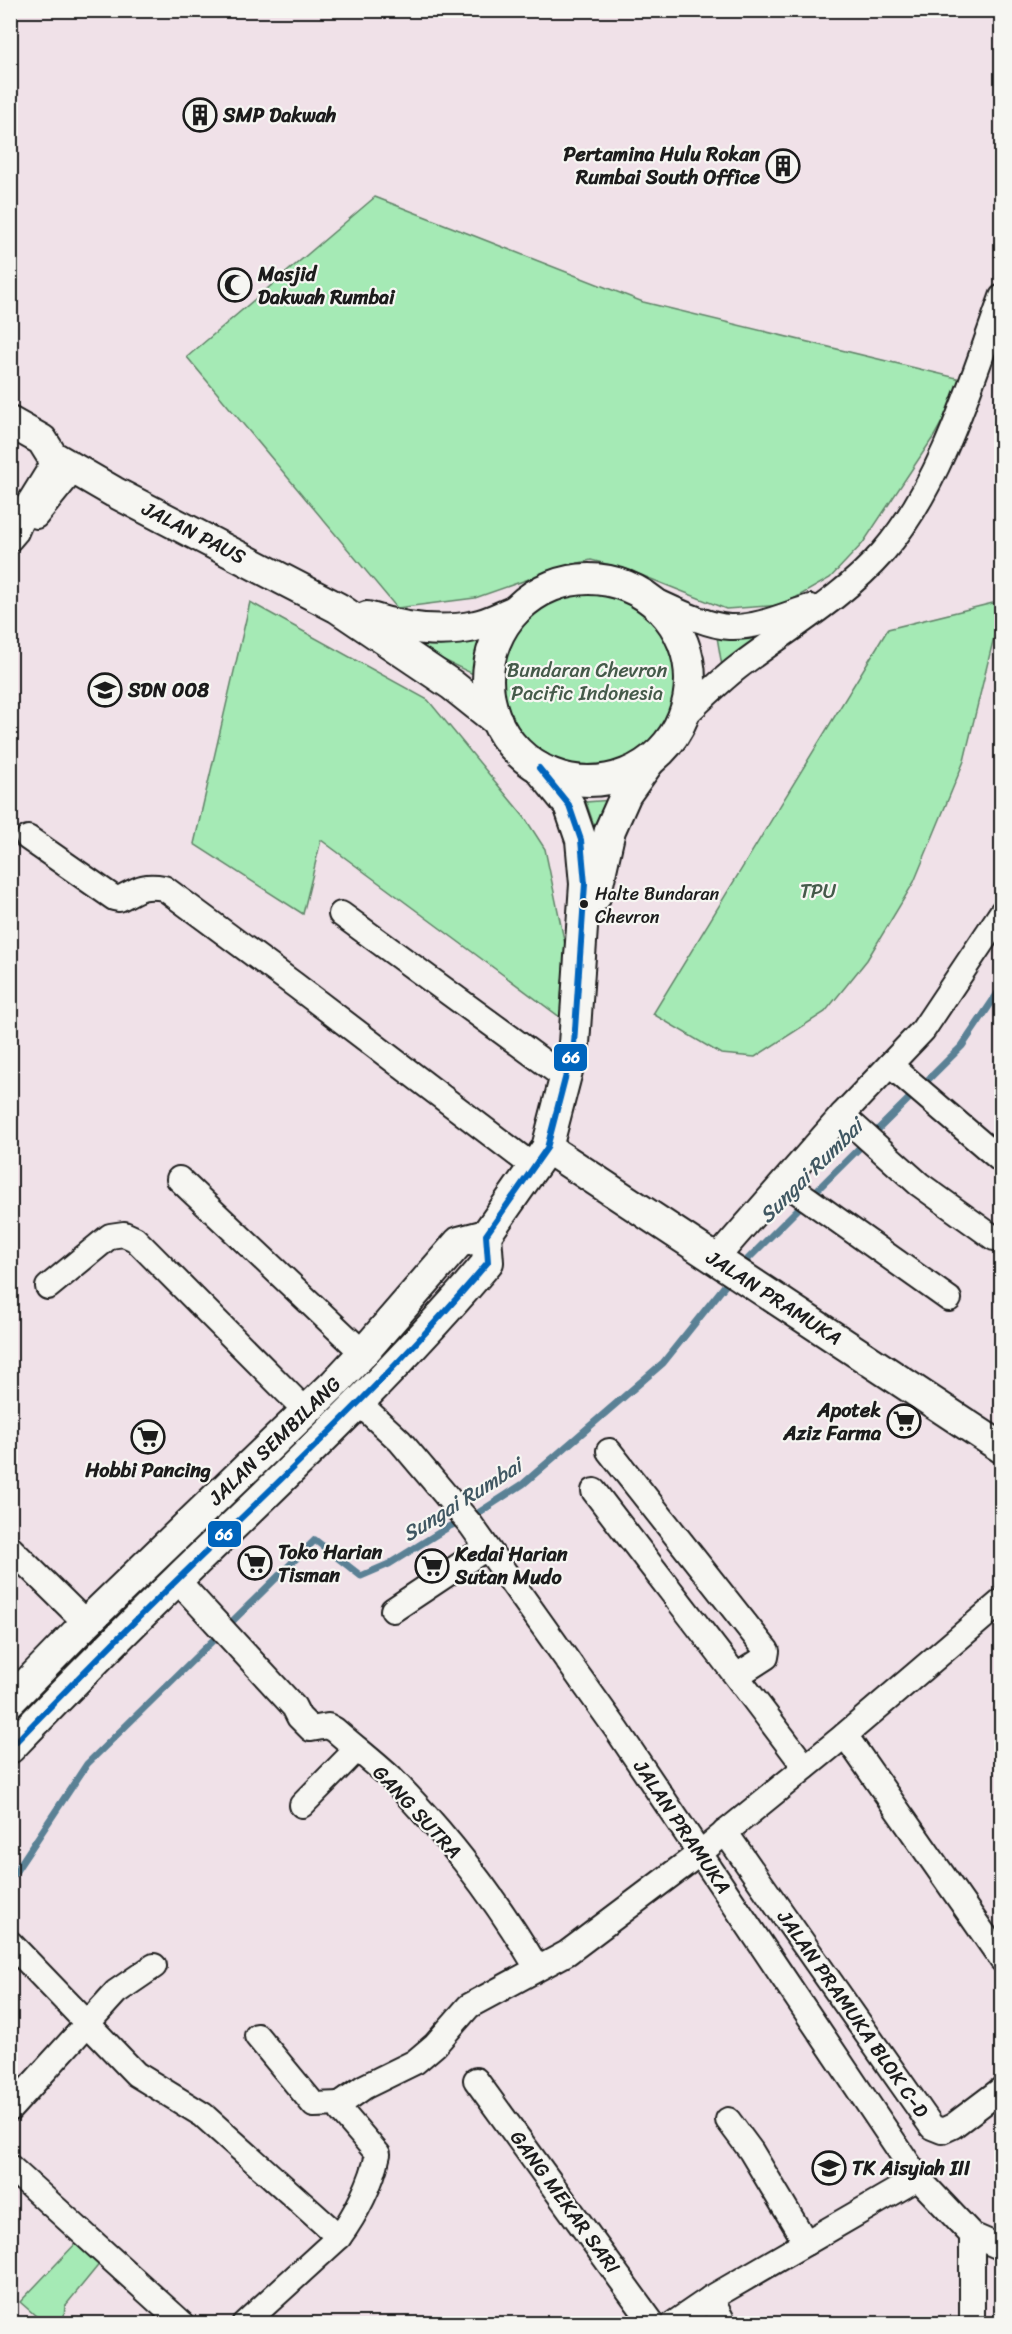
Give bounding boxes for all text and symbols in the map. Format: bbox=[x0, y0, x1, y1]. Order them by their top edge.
building icon: SMP Dakwah bbox=[182, 97, 218, 133]
place label: SMP Dakwah bbox=[222, 98, 337, 133]
place label: Pertamina Hulu Rokan Rumbai South Office bbox=[563, 137, 761, 195]
building icon: Pertamina Hulu Rokan Rumbai South Office bbox=[765, 148, 801, 184]
place label: Masjid Dakwah Rumbai bbox=[257, 257, 396, 315]
mosque icon: Masjid Dakwah Rumbai bbox=[217, 267, 253, 303]
street label: JALAN PAUS bbox=[135, 491, 253, 574]
park label: Bundaran Chevron Pacific Indonesia bbox=[507, 653, 668, 711]
school or university icon: SDN 008 bbox=[87, 672, 123, 708]
place label: SDN 008 bbox=[127, 673, 210, 708]
park label: TPU bbox=[800, 874, 837, 909]
place label: Halte Bundaran Chevron bbox=[595, 878, 720, 933]
marker: Halte Bundaran Chevron bbox=[578, 898, 590, 910]
line badge: 66 bbox=[553, 1043, 588, 1072]
text: 66 bbox=[561, 1043, 580, 1072]
water label: Sungai Rumbai bbox=[749, 1106, 876, 1233]
street label: JALAN PRAMUKA bbox=[698, 1240, 849, 1355]
street label: JALAN SEMBILANG bbox=[199, 1368, 350, 1515]
place label: Apotek Aziz Farma bbox=[783, 1393, 882, 1451]
supermarket icon: Apotek Aziz Farma bbox=[886, 1403, 922, 1439]
supermarket icon: Hobbi Pancing bbox=[130, 1419, 166, 1455]
water label: Sungai Rumbai bbox=[394, 1446, 533, 1552]
place label: Hobbi Pancing bbox=[84, 1453, 211, 1488]
line badge: 66 bbox=[207, 1520, 242, 1548]
text: 66 bbox=[214, 1520, 233, 1549]
place label: Toko Harian Tisman bbox=[278, 1535, 382, 1593]
place label: Kedai Harian Sutan Mudo bbox=[454, 1537, 568, 1595]
supermarket icon: Toko Harian Tisman bbox=[237, 1545, 273, 1581]
supermarket icon: Kedai Harian Sutan Mudo bbox=[414, 1548, 450, 1584]
street label: JALAN PRAMUKA bbox=[623, 1752, 740, 1901]
street label: GANG SUTRA bbox=[364, 1757, 470, 1867]
street label: JALAN PRAMUKA BLOK C-D bbox=[767, 1902, 938, 2125]
street label: GANG MEKAR SARI bbox=[501, 2123, 629, 2281]
school or university icon: TK Aisyiah III bbox=[811, 2150, 847, 2186]
place label: TK Aisyiah III bbox=[852, 2151, 971, 2186]

